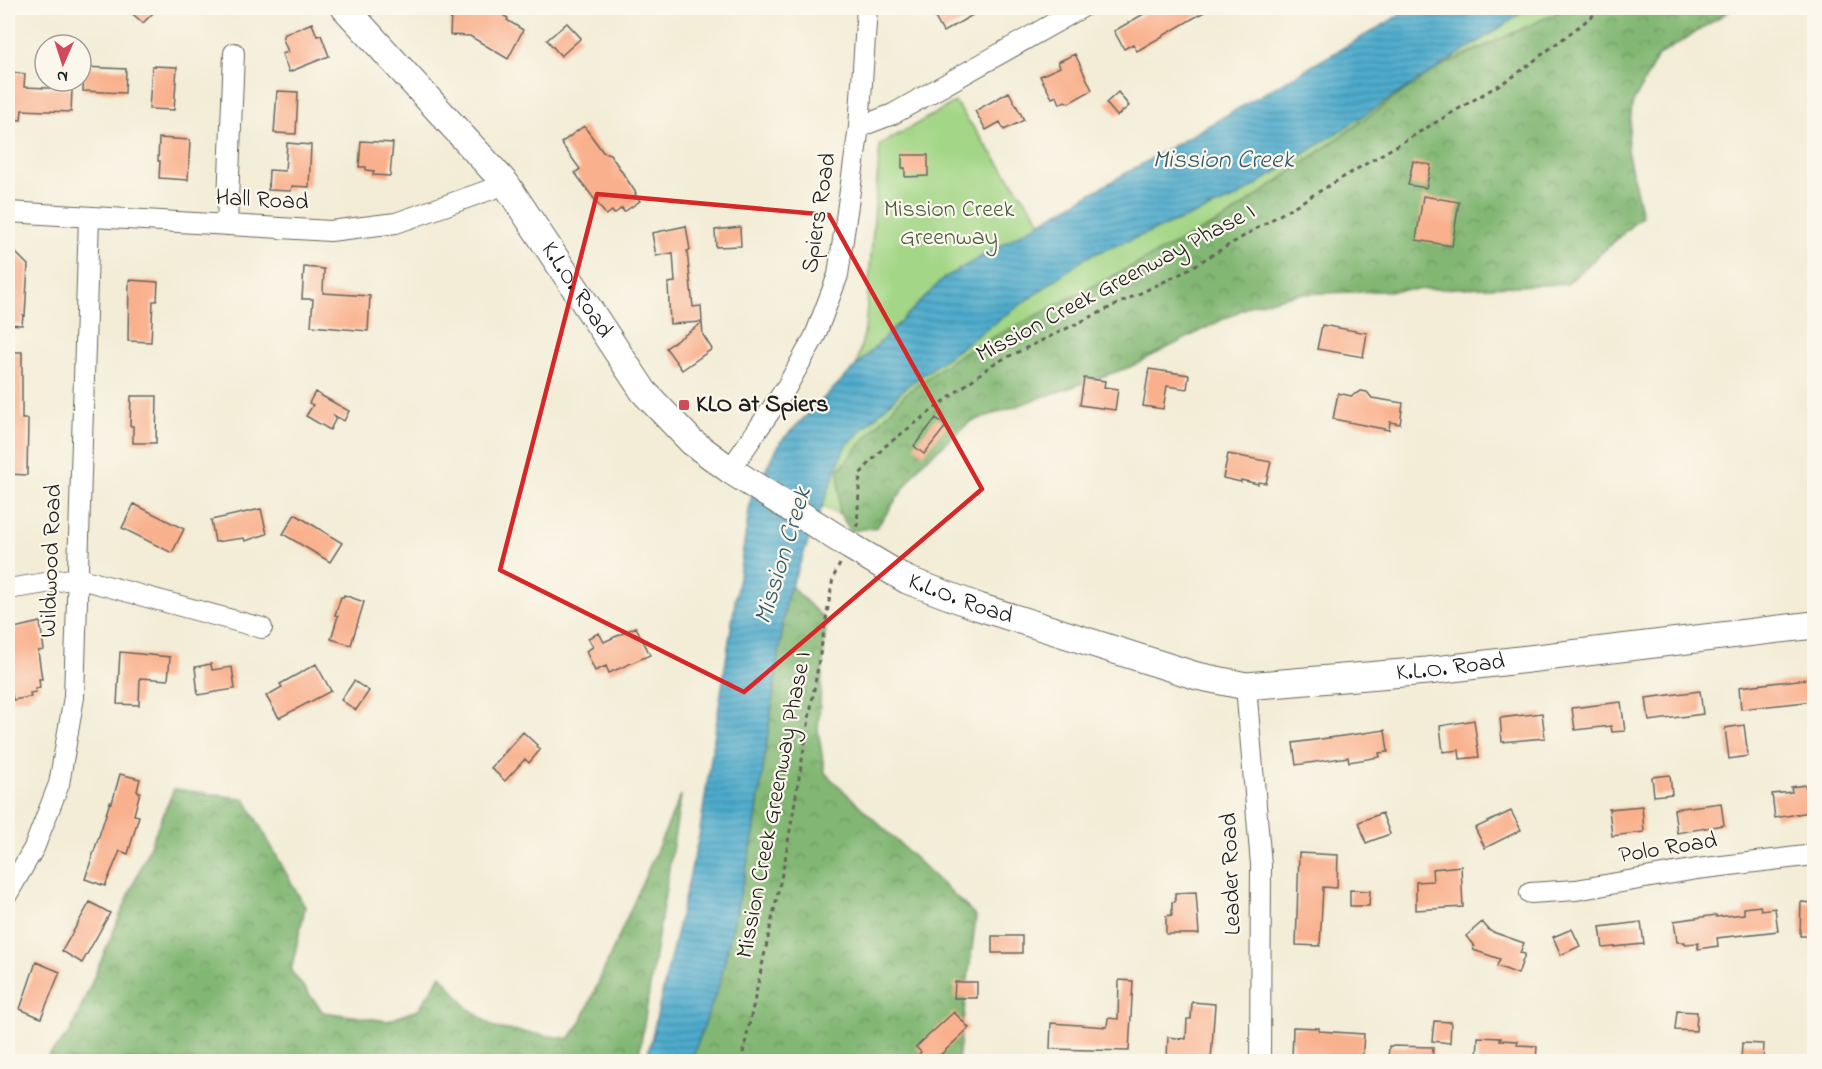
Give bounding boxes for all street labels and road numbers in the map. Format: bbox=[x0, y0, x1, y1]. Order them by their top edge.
street label: Spiers Road bbox=[793, 150, 847, 276]
street label: Hall Road bbox=[215, 181, 310, 221]
street label: Mission Creek Greenway Phase I bbox=[970, 195, 1262, 374]
street label: K.L.O. Road bbox=[532, 235, 622, 346]
street label: Wildwood Road bbox=[32, 483, 72, 638]
street label: K.L.O. Road bbox=[903, 564, 1018, 634]
street label: K.L.O. Road bbox=[1395, 644, 1507, 691]
street label: Mission Creek Greenway Phase I bbox=[728, 649, 823, 962]
street label: Leader Road bbox=[1212, 812, 1252, 936]
street label: Polo Road bbox=[1616, 824, 1720, 874]

